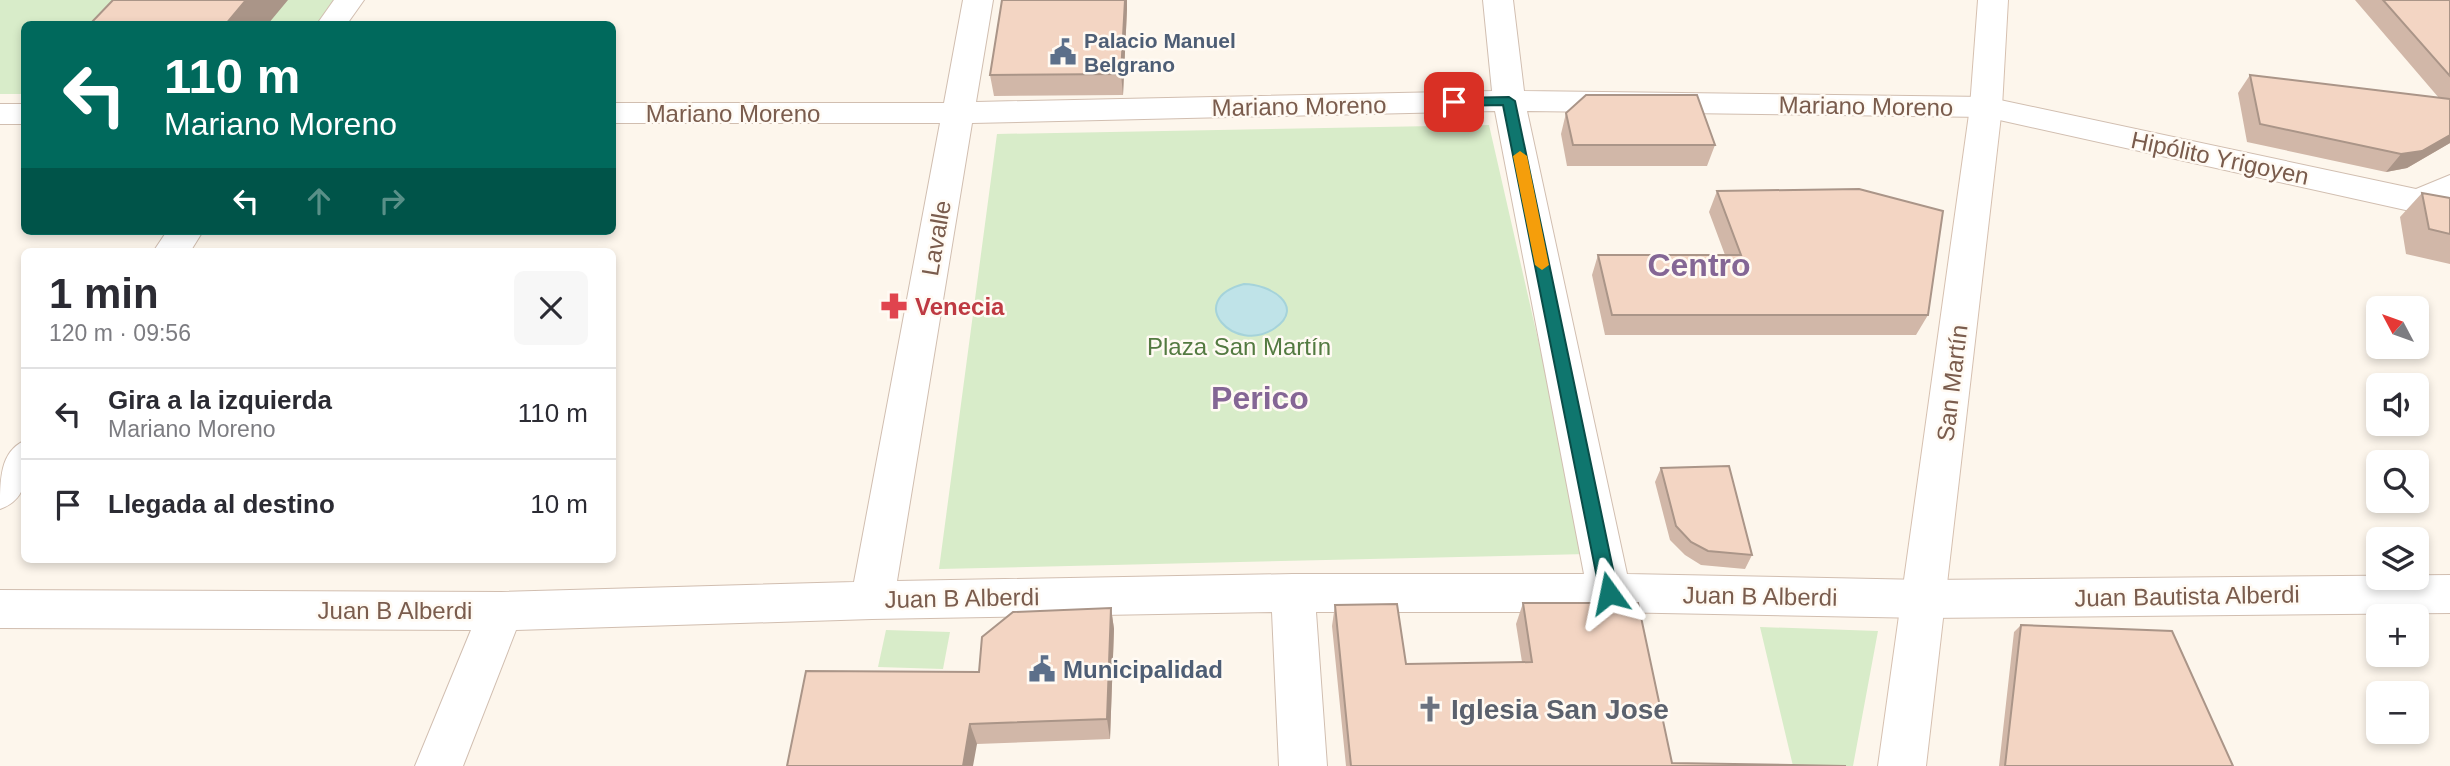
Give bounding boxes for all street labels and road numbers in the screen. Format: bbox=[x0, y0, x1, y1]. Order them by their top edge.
street label: Mariano Moreno bbox=[1211, 91, 1387, 121]
street label: Mariano Moreno bbox=[1778, 91, 1954, 121]
street label: Mariano Moreno bbox=[646, 100, 820, 127]
street label: Hipólito Yrigoyen bbox=[2129, 126, 2311, 190]
street label: Lavalle bbox=[916, 198, 956, 278]
street label: San Martín bbox=[1931, 323, 1973, 443]
street label: Juan B Alberdi bbox=[1682, 581, 1838, 611]
street label: Juan Bautista Alberdi bbox=[2074, 581, 2300, 611]
street label: Juan B Alberdi bbox=[884, 583, 1040, 613]
street label: Juan B Alberdi bbox=[318, 597, 472, 624]

